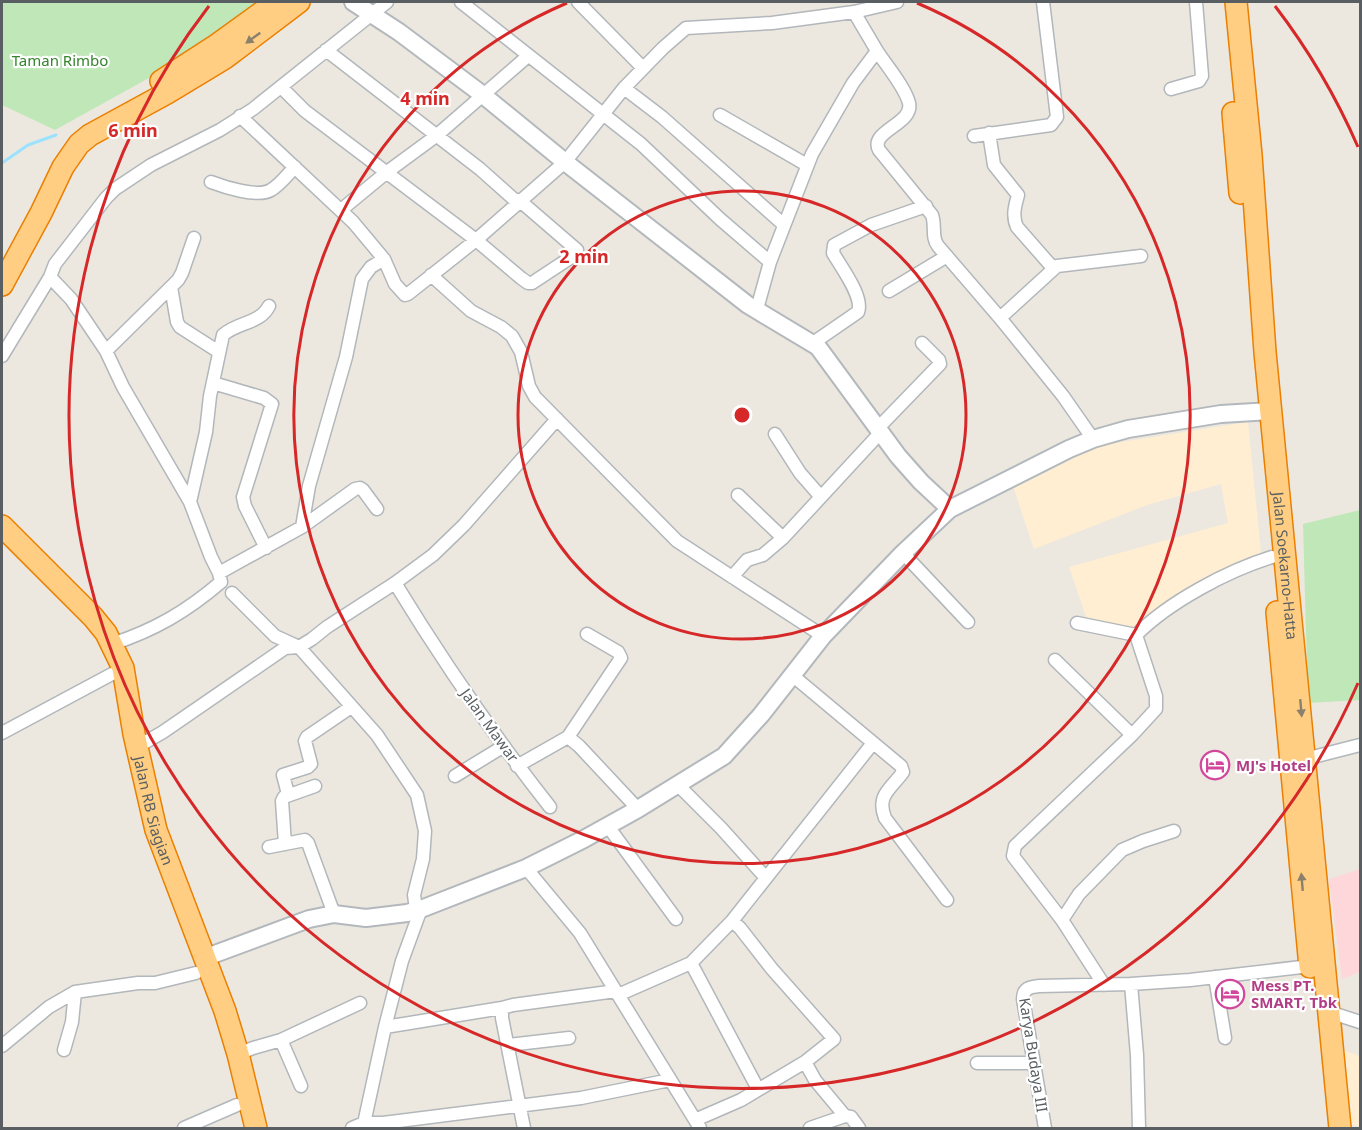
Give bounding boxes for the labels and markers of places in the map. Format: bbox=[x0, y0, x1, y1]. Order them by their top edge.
centre of rings bbox=[732, 405, 752, 425]
hotel icon: MJ's Hotel bbox=[1199, 749, 1231, 781]
place label: MJ's Hotel bbox=[1236, 755, 1311, 775]
place label: Mess PT. SMART, Tbk bbox=[1251, 975, 1338, 1012]
hotel icon: Mess PT. SMART, Tbk bbox=[1214, 978, 1246, 1010]

